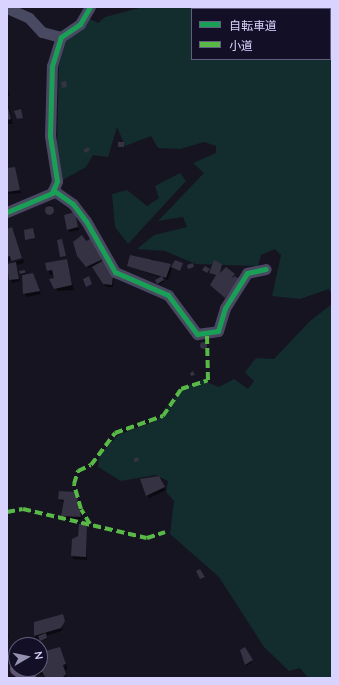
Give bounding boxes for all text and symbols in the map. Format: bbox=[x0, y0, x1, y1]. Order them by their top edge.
legend bbox=[191, 8, 331, 60]
text: 自転車道 bbox=[229, 18, 277, 33]
text: 小道 bbox=[229, 38, 253, 53]
north arrow bbox=[8, 637, 48, 677]
text: N bbox=[31, 650, 46, 660]

